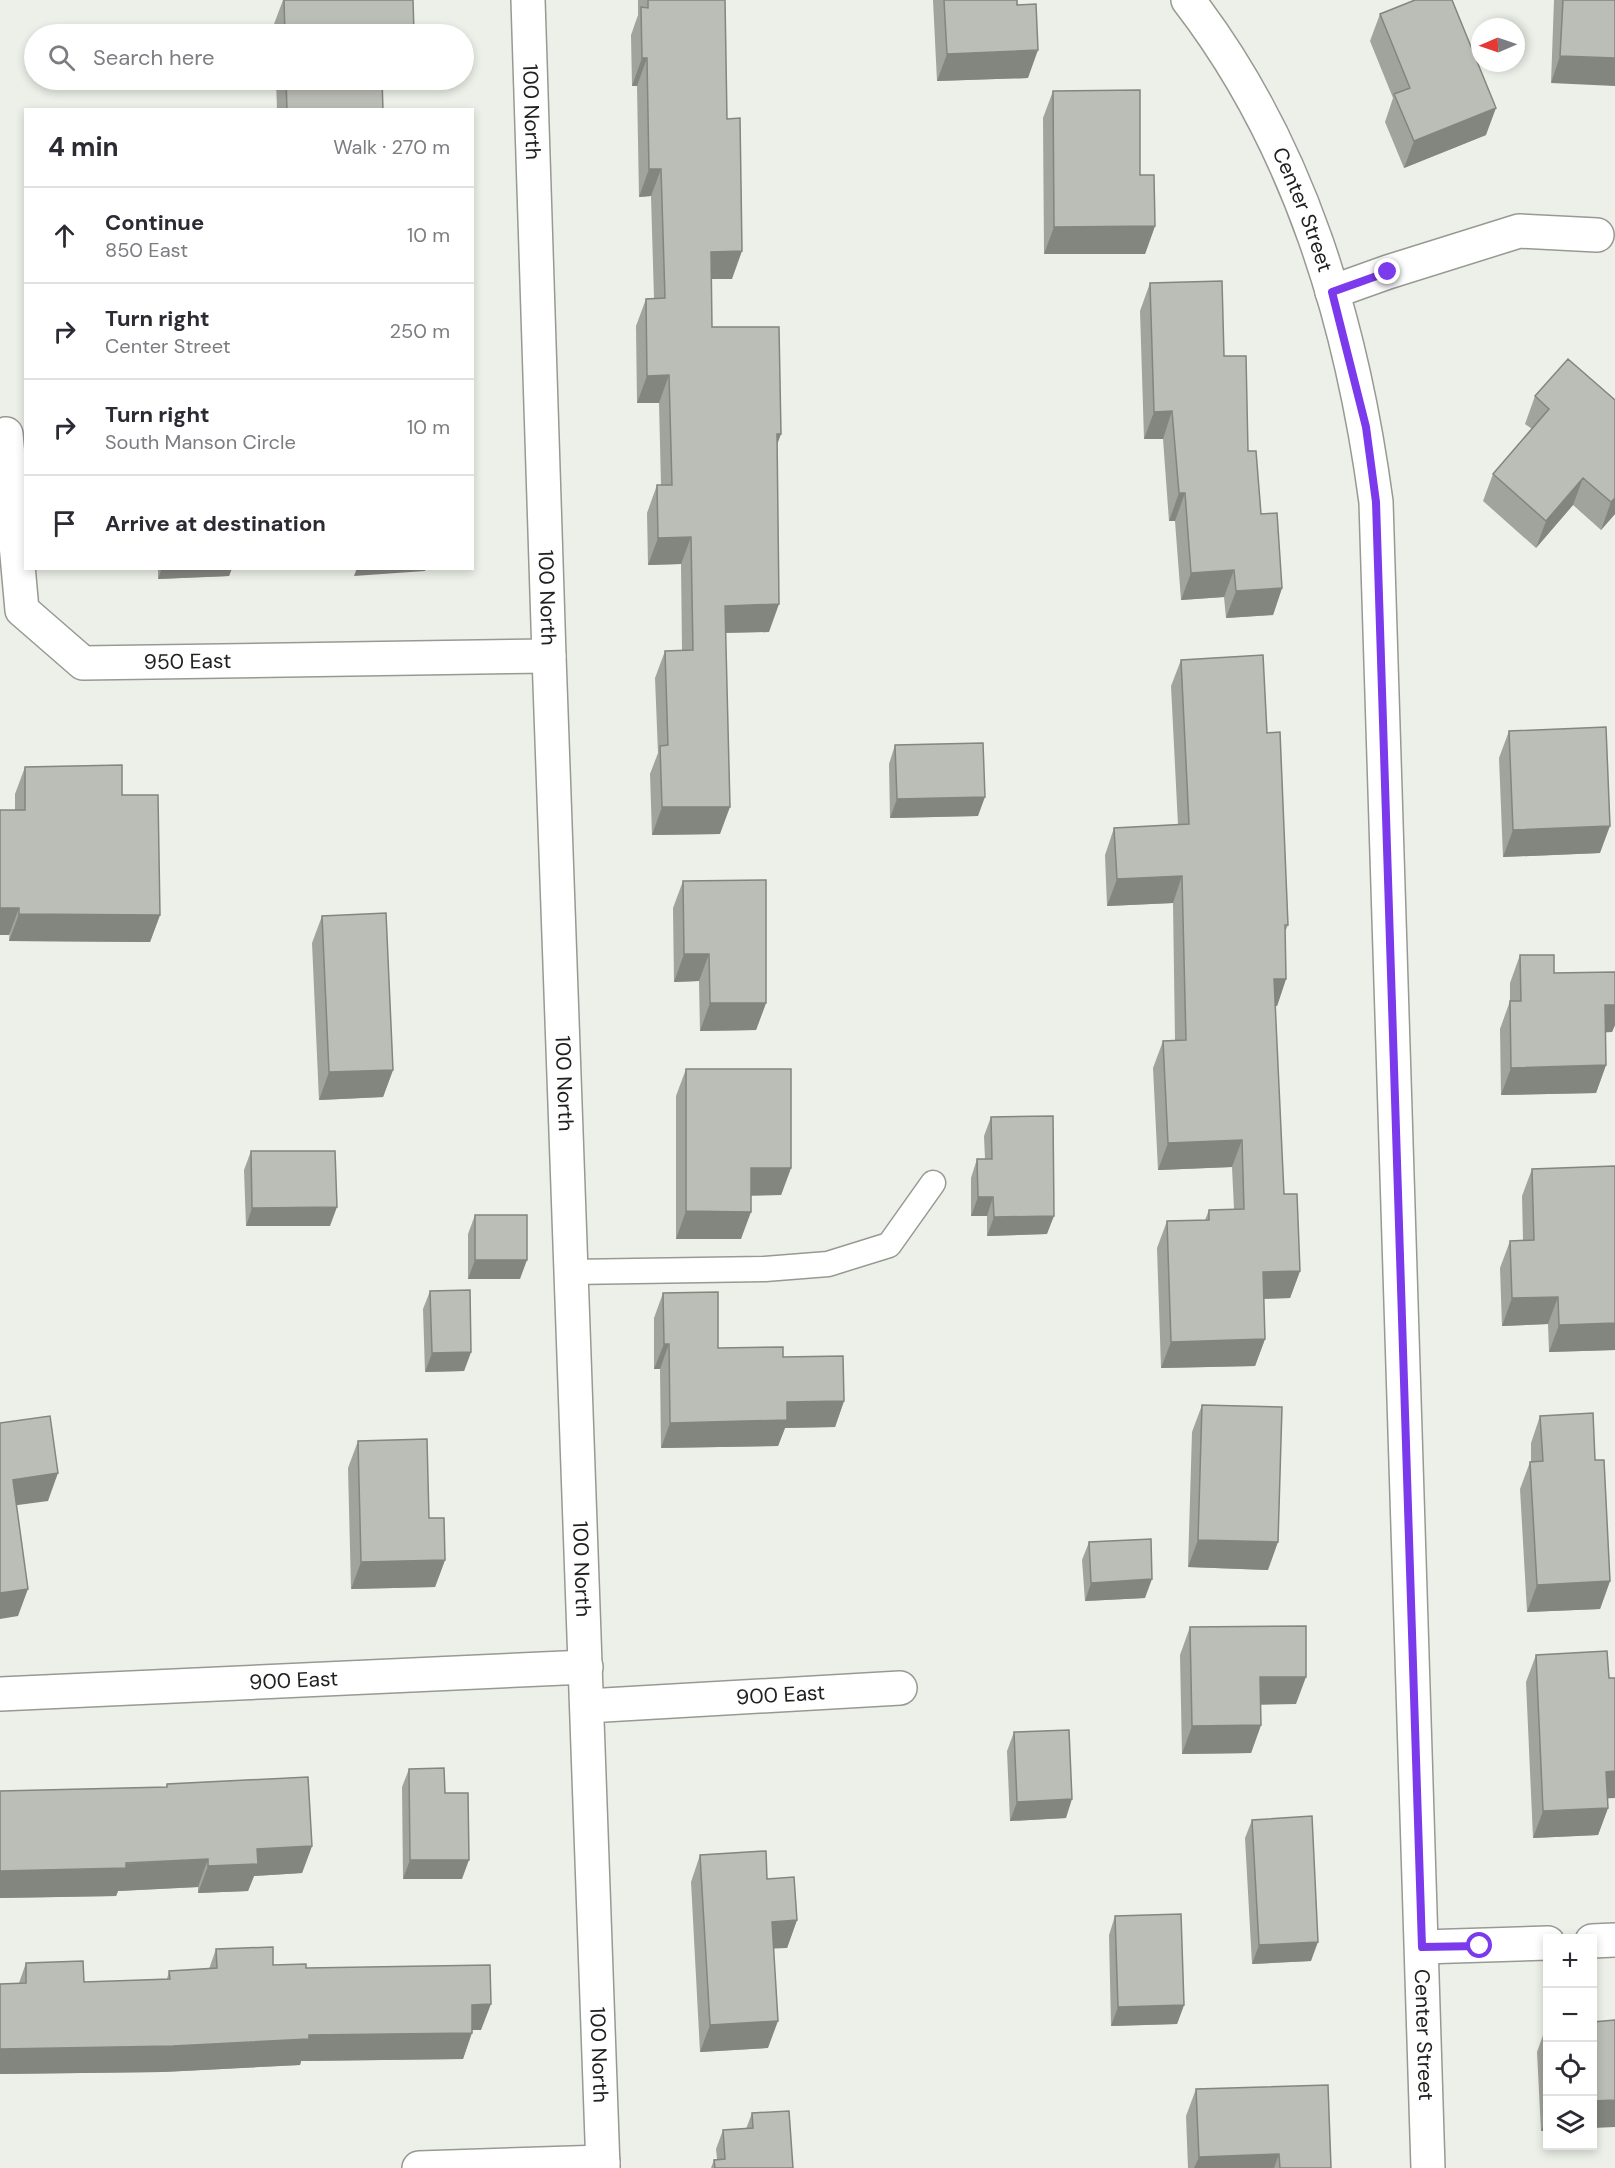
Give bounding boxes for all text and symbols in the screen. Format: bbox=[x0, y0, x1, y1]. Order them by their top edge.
north arrow bbox=[1471, 18, 1525, 72]
search box bbox=[24, 24, 474, 90]
icon: search bbox=[45, 41, 78, 74]
text: Search here bbox=[93, 43, 214, 72]
street label: 100 North bbox=[516, 64, 547, 160]
text: 4 min bbox=[48, 130, 119, 164]
text: Walk · 270 m bbox=[333, 134, 450, 160]
street label: Center Street bbox=[1266, 143, 1339, 276]
text: Continue bbox=[105, 208, 204, 237]
icon: ahead bbox=[48, 219, 81, 252]
text: 10 m bbox=[407, 222, 450, 248]
text: 850 East bbox=[105, 237, 188, 263]
route end bbox=[1374, 258, 1400, 284]
text: Turn right bbox=[105, 304, 210, 333]
icon: right bbox=[48, 315, 81, 348]
text: 250 m bbox=[389, 318, 450, 344]
text: Center Street bbox=[105, 333, 231, 359]
text: Turn right bbox=[105, 400, 210, 429]
icon: right bbox=[48, 411, 81, 444]
text: 10 m bbox=[407, 414, 450, 440]
text: South Manson Circle bbox=[105, 429, 296, 455]
icon: arrive bbox=[48, 507, 81, 540]
text: Arrive at destination bbox=[105, 509, 326, 538]
street label: 100 North bbox=[532, 549, 563, 646]
street label: 950 East bbox=[143, 647, 231, 676]
street label: 100 North bbox=[549, 1035, 580, 1132]
street label: 100 North bbox=[566, 1521, 597, 1618]
street label: 900 East bbox=[248, 1664, 339, 1697]
street label: 900 East bbox=[735, 1678, 826, 1711]
route start bbox=[1466, 1932, 1492, 1958]
map controls bbox=[1543, 1934, 1597, 2150]
button: + bbox=[1543, 1934, 1597, 1988]
street label: Center Street bbox=[1408, 1969, 1440, 2101]
button: − bbox=[1543, 1988, 1597, 2042]
street label: 100 North bbox=[583, 2006, 615, 2103]
button: locate bbox=[1543, 2042, 1597, 2096]
button: layers bbox=[1543, 2096, 1597, 2150]

